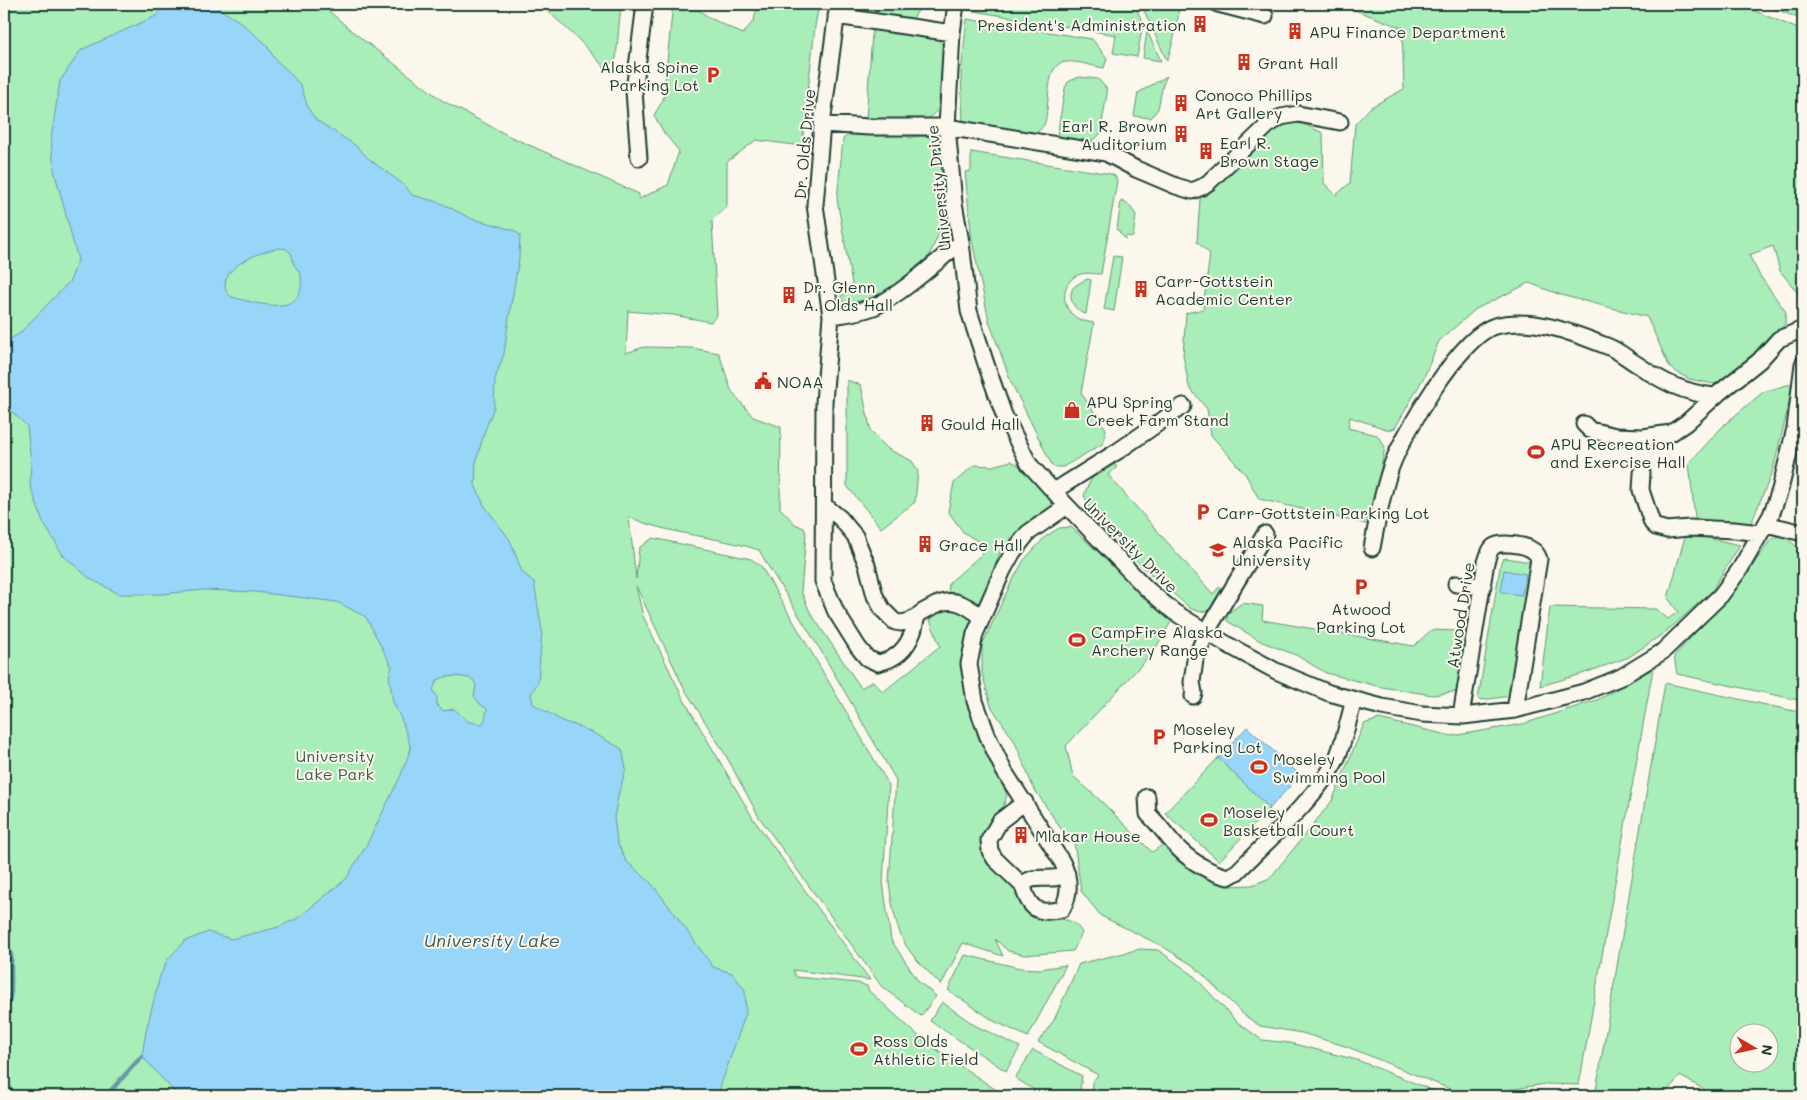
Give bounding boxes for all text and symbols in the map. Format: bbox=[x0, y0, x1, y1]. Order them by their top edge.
place label: President's Administration bbox=[978, 14, 1186, 35]
building icon: President's Administration bbox=[1190, 14, 1210, 34]
building icon: APU Finance Department bbox=[1285, 21, 1305, 41]
place label: APU Finance Department bbox=[1309, 21, 1506, 42]
building icon: Grant Hall bbox=[1234, 52, 1254, 72]
place label: Grant Hall bbox=[1258, 52, 1338, 73]
place label: Alaska Spine Parking Lot bbox=[600, 56, 699, 95]
parking icon: Alaska Spine Parking Lot bbox=[703, 65, 723, 85]
place label: Conoco Phillips Art Gallery bbox=[1195, 84, 1313, 123]
street label: Dr. Olds Drive bbox=[789, 88, 819, 200]
building icon: Conoco Phillips Art Gallery bbox=[1171, 93, 1191, 113]
place label: Earl R. Brown Auditorium bbox=[1062, 115, 1167, 154]
street label: University Drive bbox=[921, 124, 955, 252]
building icon: Earl R. Brown Auditorium bbox=[1171, 124, 1191, 144]
place label: Earl R. Brown Stage bbox=[1220, 132, 1319, 171]
building icon: Earl R. Brown Stage bbox=[1196, 141, 1216, 161]
place label: Carr-Gottstein Academic Center bbox=[1155, 270, 1293, 309]
place label: Dr. Glenn A. Olds Hall bbox=[803, 276, 893, 315]
building icon: Carr-Gottstein Academic Center bbox=[1131, 279, 1151, 299]
building icon: Dr. Glenn A. Olds Hall bbox=[779, 285, 799, 305]
public building icon: NOAA bbox=[753, 371, 773, 391]
place label: NOAA bbox=[777, 371, 824, 392]
place label: APU Spring Creek Farm Stand bbox=[1086, 391, 1229, 430]
shop icon: APU Spring Creek Farm Stand bbox=[1062, 400, 1082, 420]
building icon: Gould Hall bbox=[917, 413, 937, 433]
place label: Gould Hall bbox=[941, 413, 1020, 434]
place label: APU Recreation and Exercise Hall bbox=[1550, 433, 1686, 472]
sports icon: APU Recreation and Exercise Hall bbox=[1526, 442, 1546, 462]
street label: University Drive bbox=[1079, 493, 1183, 597]
parking icon: Carr-Gottstein Parking Lot bbox=[1193, 502, 1213, 522]
place label: Carr-Gottstein Parking Lot bbox=[1217, 502, 1430, 523]
place label: Alaska Pacific University bbox=[1232, 531, 1343, 570]
building icon: Grace Hall bbox=[915, 534, 935, 554]
place label: Grace Hall bbox=[939, 534, 1023, 555]
school or university icon: Alaska Pacific University bbox=[1208, 540, 1228, 560]
street label: Atwood Drive bbox=[1441, 560, 1479, 670]
parking icon: Atwood Parking Lot bbox=[1351, 577, 1371, 597]
place label: Atwood Parking Lot bbox=[1316, 598, 1406, 637]
place label: CampFire Alaska Archery Range bbox=[1091, 621, 1223, 660]
sports icon: CampFire Alaska Archery Range bbox=[1067, 630, 1087, 650]
place label: Moseley Parking Lot bbox=[1173, 718, 1262, 757]
parking icon: Moseley Parking Lot bbox=[1149, 727, 1169, 747]
park label: University Lake Park bbox=[296, 745, 374, 784]
place label: Moseley Swimming Pool bbox=[1273, 748, 1386, 787]
sports icon: Moseley Swimming Pool bbox=[1249, 757, 1269, 777]
place label: Moseley Basketball Court bbox=[1223, 801, 1354, 840]
sports icon: Moseley Basketball Court bbox=[1199, 810, 1219, 830]
building icon: Mlakar House bbox=[1011, 825, 1031, 845]
place label: Mlakar House bbox=[1035, 825, 1141, 846]
water label: University Lake bbox=[424, 928, 560, 952]
north arrow bbox=[1730, 1022, 1780, 1072]
place label: Ross Olds Athletic Field bbox=[873, 1030, 978, 1069]
sports icon: Ross Olds Athletic Field bbox=[849, 1039, 869, 1059]
text: N bbox=[1757, 1043, 1778, 1057]

